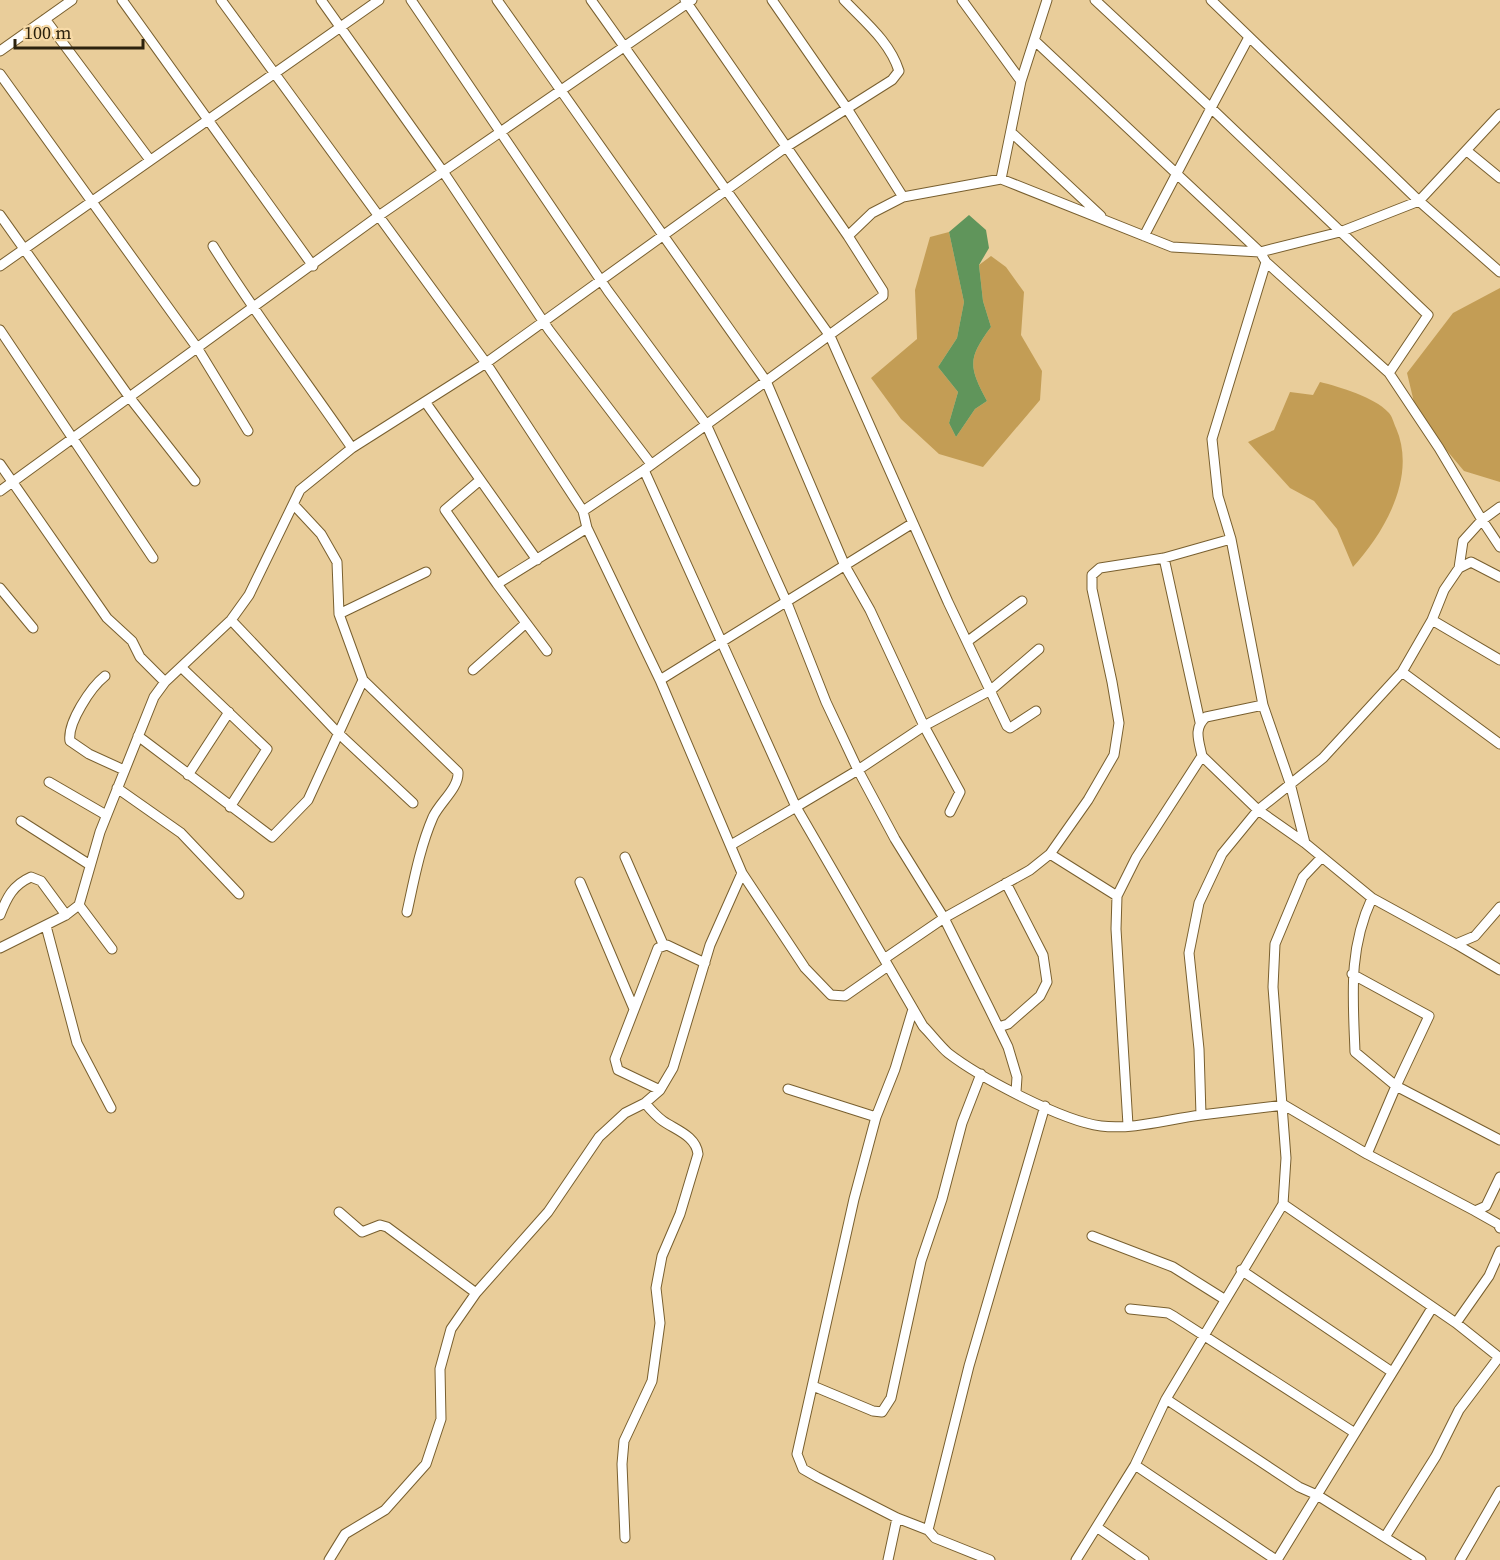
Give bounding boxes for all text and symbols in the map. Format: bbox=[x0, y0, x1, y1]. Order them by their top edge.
scale bar bbox=[15, 12, 142, 50]
text: 100 m bbox=[24, 20, 71, 45]

